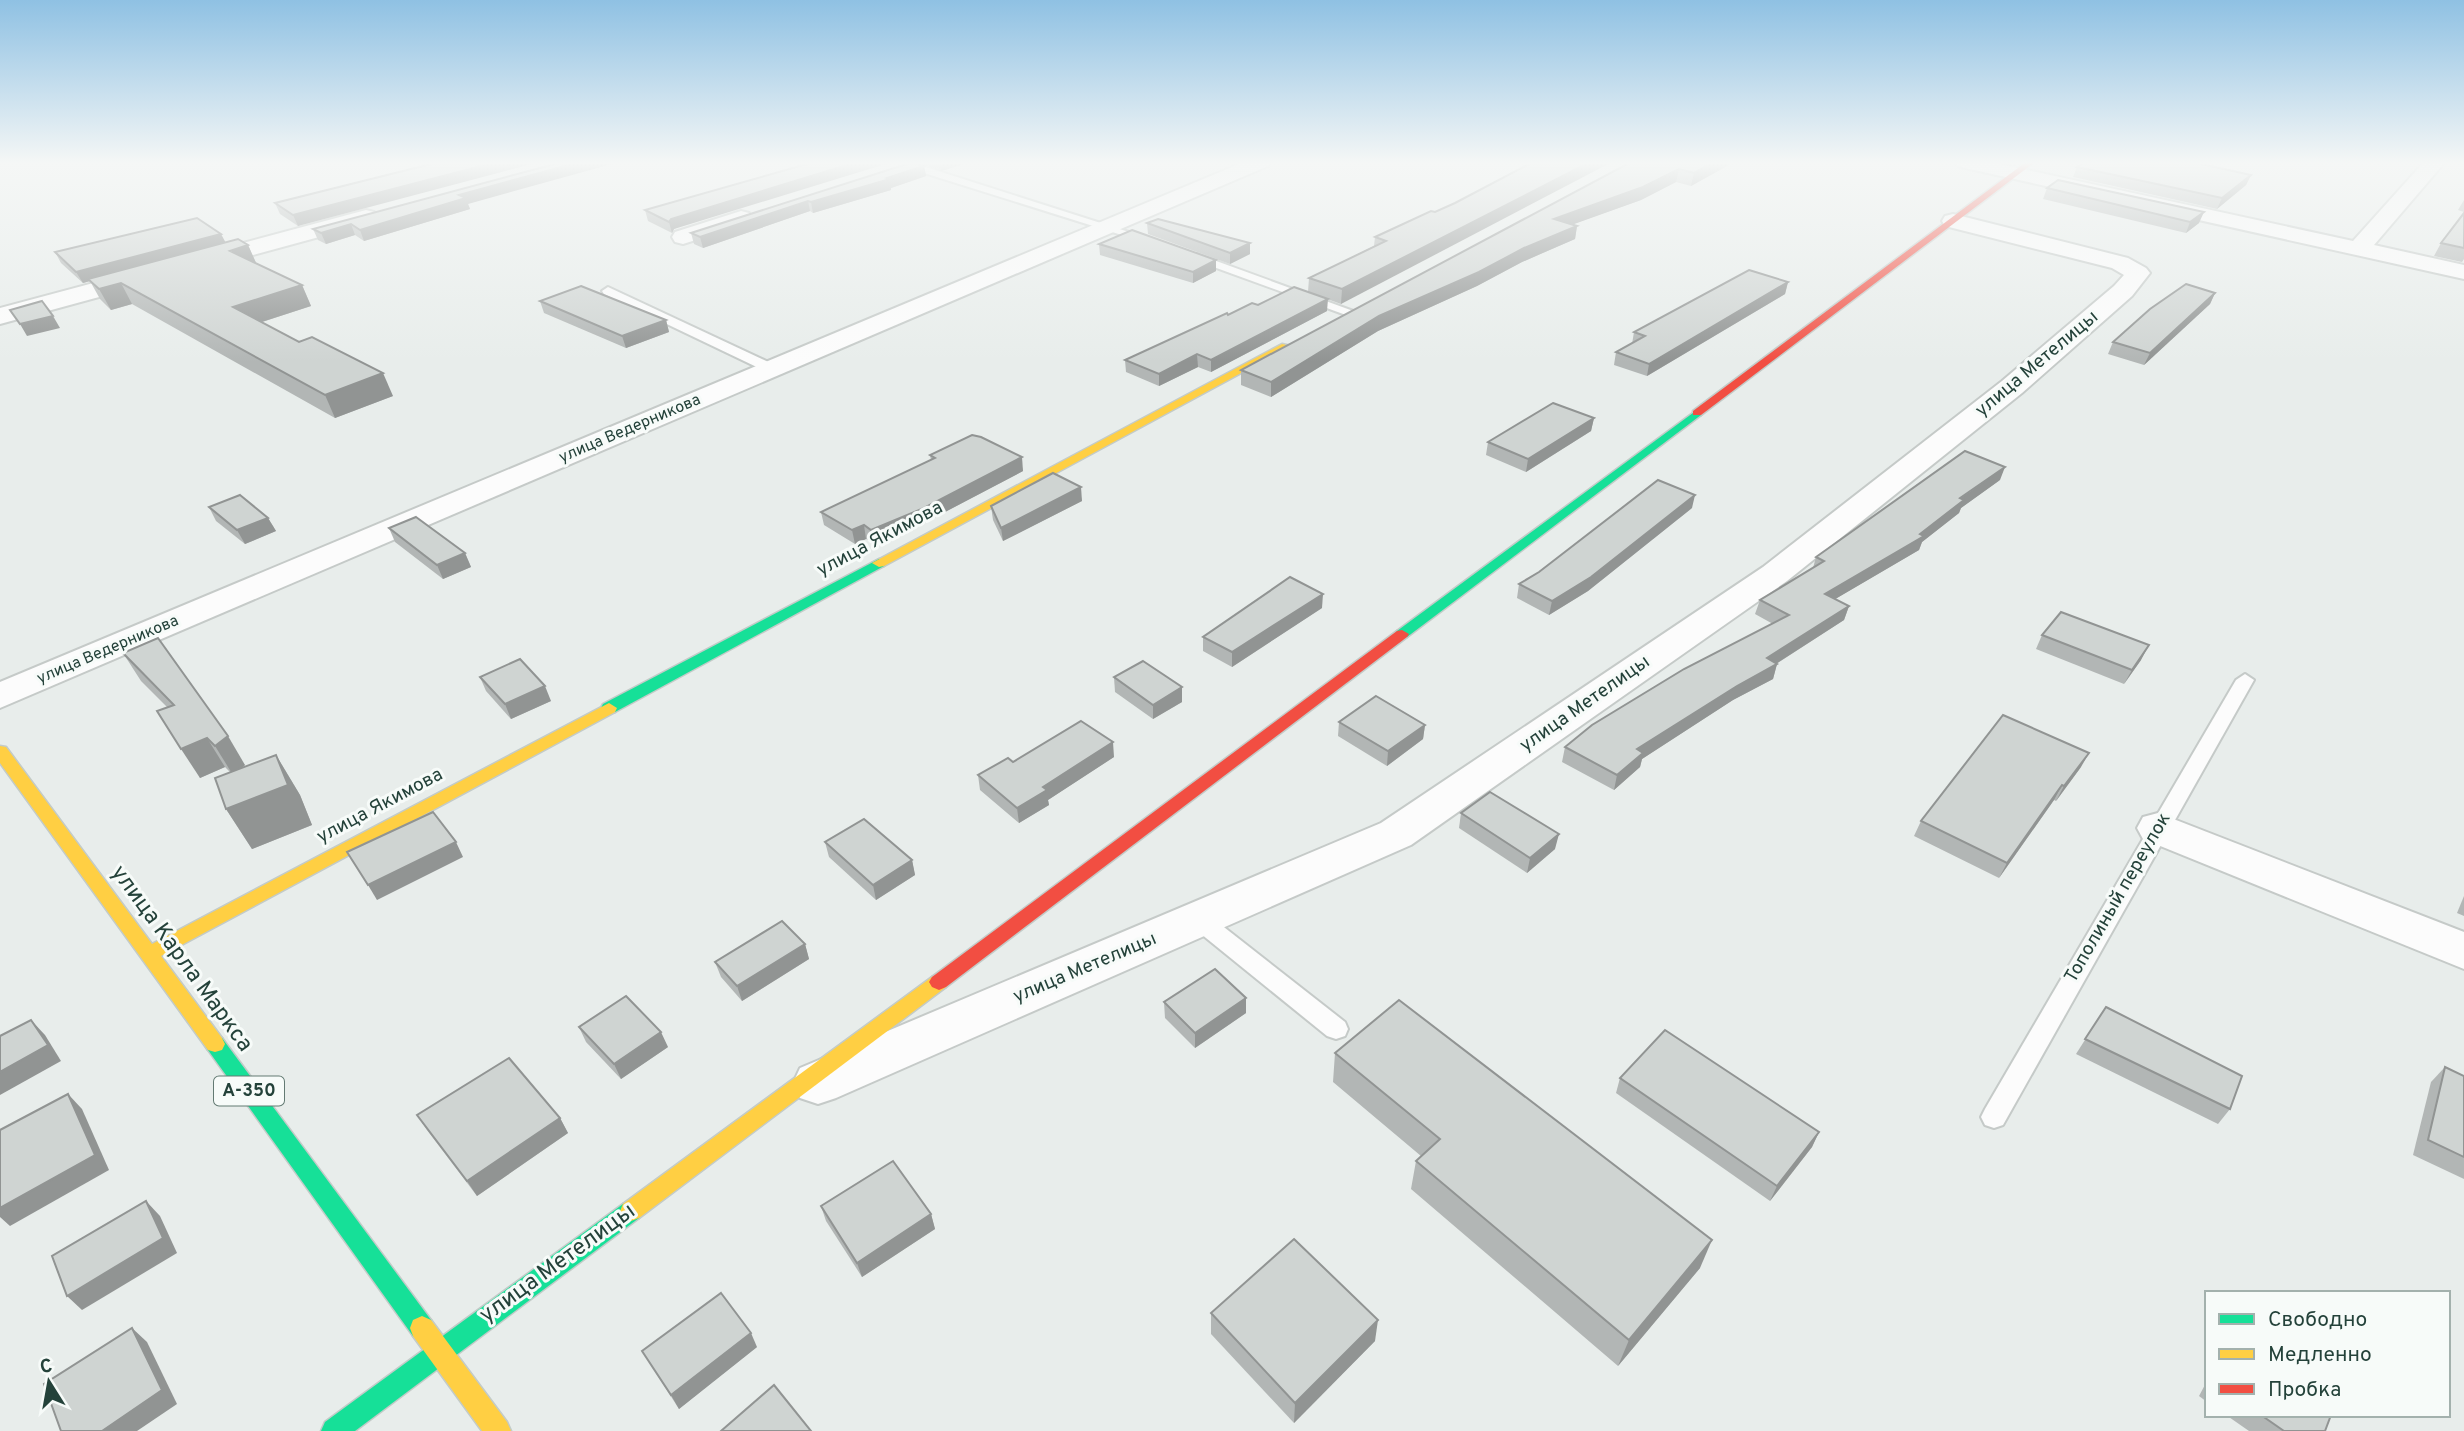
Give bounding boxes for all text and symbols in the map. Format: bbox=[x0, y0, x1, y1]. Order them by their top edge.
street label: улица Метелицы bbox=[1971, 305, 2103, 423]
street label: улица Ведерникова bbox=[556, 390, 704, 468]
street label: улица Якимова bbox=[813, 496, 947, 582]
street label: улица Ведерникова bbox=[34, 611, 182, 689]
street label: улица Метелицы bbox=[1515, 650, 1655, 758]
street label: улица Якимова bbox=[313, 763, 447, 849]
street label: Тополиный переулок bbox=[2059, 809, 2177, 987]
street label: улица Карла Маркса bbox=[104, 860, 258, 1058]
street label: улица Метелицы bbox=[1010, 927, 1160, 1009]
road number: А-350 bbox=[214, 1076, 284, 1106]
street label: улица Метелицы bbox=[474, 1198, 642, 1330]
legend bbox=[2205, 1291, 2450, 1417]
text: Свободно bbox=[2268, 1307, 2367, 1334]
text: Медленно bbox=[2268, 1342, 2372, 1369]
north arrow bbox=[14, 1347, 84, 1417]
text: С bbox=[38, 1354, 54, 1380]
text: Пробка bbox=[2268, 1377, 2341, 1404]

